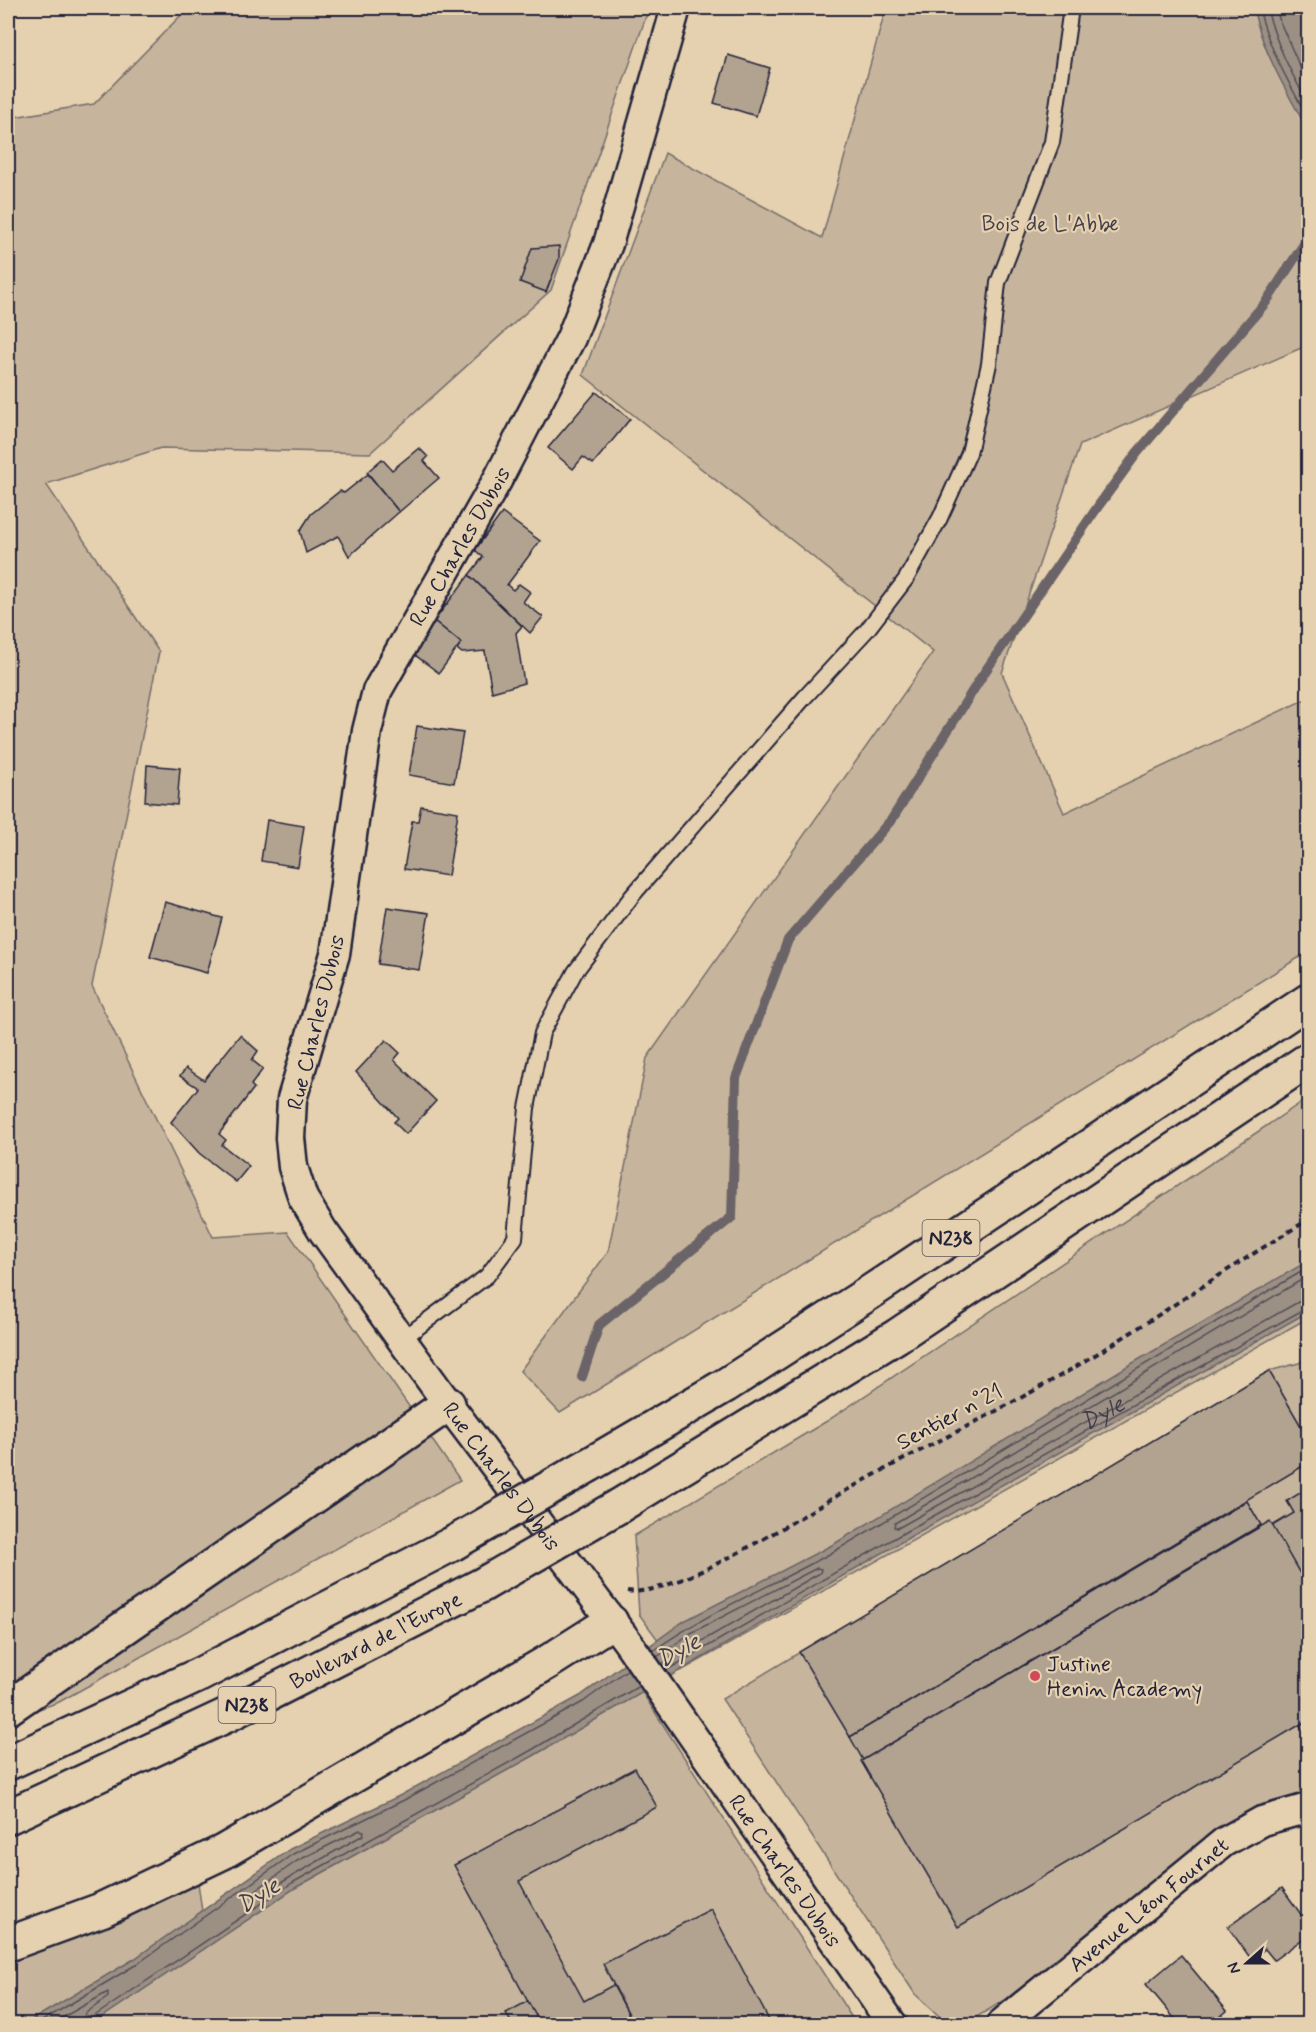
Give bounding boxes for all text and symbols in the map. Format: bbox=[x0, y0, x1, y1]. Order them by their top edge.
park label: Bois de L'Abbe bbox=[982, 211, 1118, 239]
street label: Rue Charles Dubois bbox=[404, 462, 518, 632]
street label: Rue Charles Dubois bbox=[282, 932, 352, 1113]
road number: N238 bbox=[922, 1220, 980, 1256]
street label: Sentier n°21 bbox=[892, 1378, 1008, 1457]
water label: Dyle bbox=[1076, 1389, 1131, 1439]
street label: Rue Charles Dubois bbox=[435, 1397, 566, 1557]
street label: Boulevard de l'Europe bbox=[285, 1586, 467, 1697]
water label: Dyle bbox=[651, 1626, 707, 1676]
place label: Justine Henin Academy bbox=[1047, 1651, 1202, 1704]
marker: Justine Henin Academy bbox=[1028, 1669, 1042, 1683]
road number: N238 bbox=[218, 1687, 276, 1723]
street label: Rue Charles Dubois bbox=[721, 1790, 847, 1953]
street label: Avenue Léon Fournet bbox=[1064, 1832, 1235, 1979]
water label: Dyle bbox=[231, 1870, 287, 1922]
north arrow bbox=[1217, 1933, 1277, 1993]
text: N bbox=[1223, 1959, 1246, 1977]

